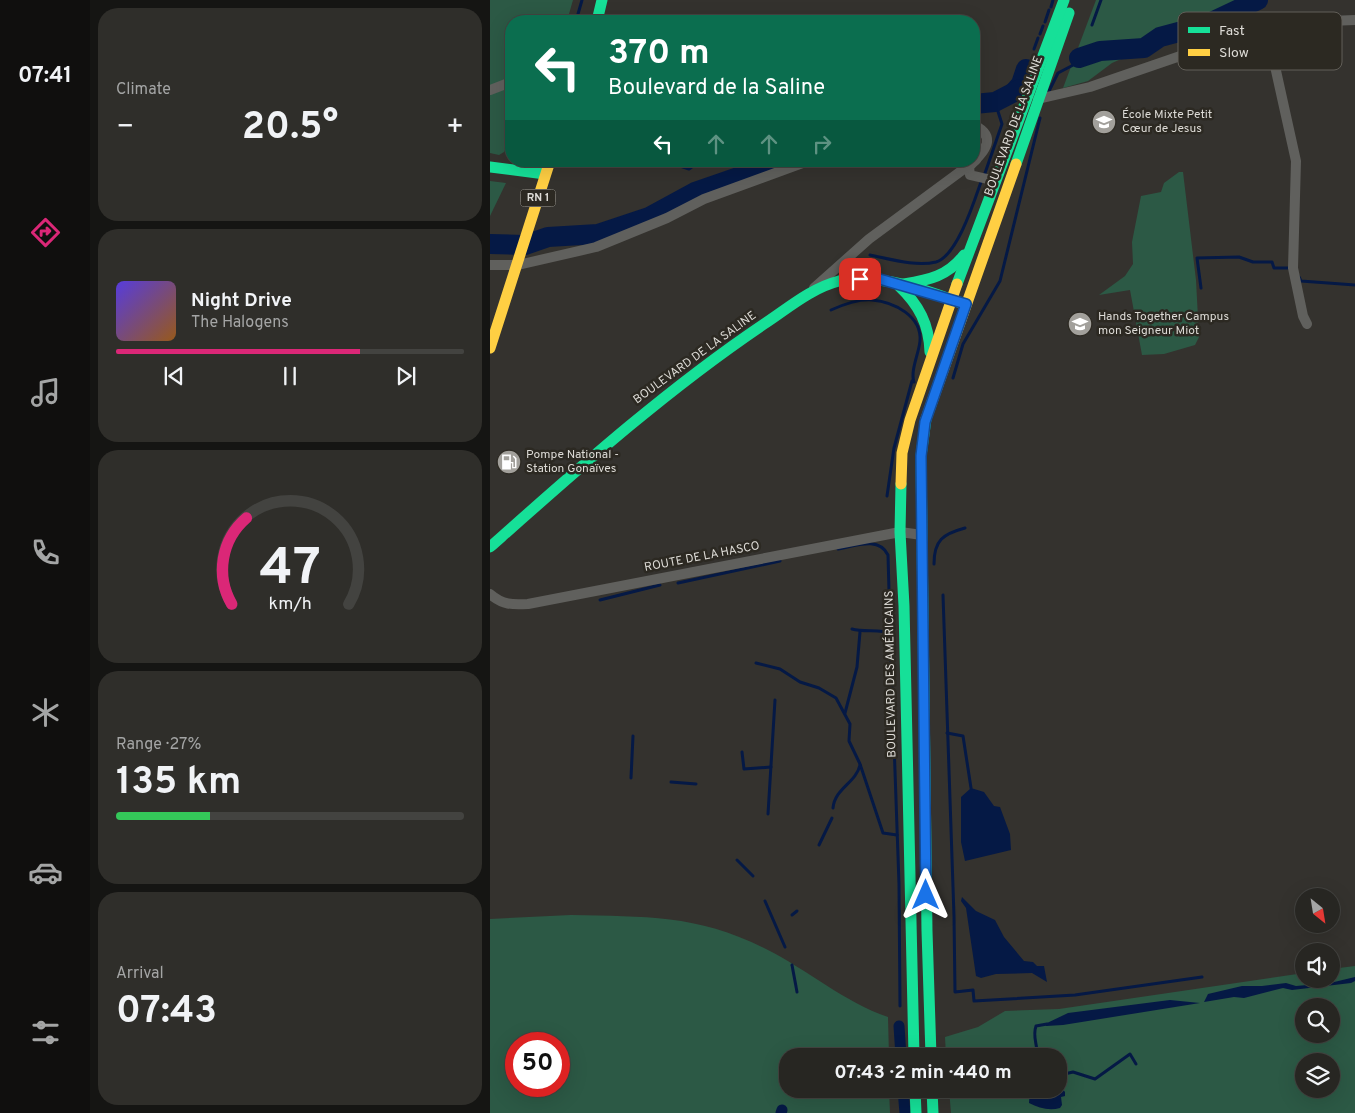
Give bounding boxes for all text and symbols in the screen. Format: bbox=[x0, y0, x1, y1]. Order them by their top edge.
legend bbox=[1178, 12, 1342, 70]
text: Fast bbox=[1219, 23, 1245, 40]
text: 370 m bbox=[608, 32, 710, 76]
icon: left bbox=[525, 35, 590, 100]
text: Slow bbox=[1219, 45, 1249, 62]
street label: BOULEVARD DE LA SALINE bbox=[981, 54, 1047, 198]
text: 07:41 bbox=[18, 63, 72, 90]
text: Boulevard de la Saline bbox=[608, 75, 825, 102]
text: Climate bbox=[116, 80, 171, 100]
text: 20.5° bbox=[242, 104, 338, 153]
place label: École Mixte Petit Cœur de Jesus bbox=[1122, 107, 1212, 137]
school or university icon: École Mixte Petit Cœur de Jesus bbox=[1091, 109, 1117, 135]
text: − bbox=[116, 110, 134, 146]
text: + bbox=[446, 110, 464, 146]
icon: left bbox=[649, 130, 677, 158]
icon: ahead bbox=[702, 130, 730, 158]
icon: ahead bbox=[755, 130, 783, 158]
icon: right bbox=[808, 130, 836, 158]
road number: RN 1 bbox=[520, 190, 556, 207]
icon: directions bbox=[28, 215, 63, 250]
pin bbox=[839, 258, 881, 300]
icon: arrive bbox=[846, 265, 874, 293]
text: Night Drive bbox=[191, 289, 292, 313]
street label: BOULEVARD DE LA SALINE bbox=[630, 308, 760, 408]
place label: Hands Together Campus mon Seigneur Miot bbox=[1098, 309, 1229, 339]
school or university icon: Hands Together Campus mon Seigneur Miot bbox=[1067, 311, 1093, 337]
text: The Halogens bbox=[191, 313, 289, 333]
icon: previous bbox=[160, 362, 188, 390]
icon: pause bbox=[276, 362, 304, 390]
icon: next bbox=[392, 362, 420, 390]
icon: music bbox=[28, 375, 63, 410]
place label: Pompe National - Station Gonaïves bbox=[526, 447, 619, 477]
fuel station icon: Pompe National - Station Gonaïves bbox=[496, 449, 522, 475]
icon: phone bbox=[28, 535, 63, 570]
text: 47 bbox=[259, 537, 321, 603]
street label: ROUTE DE LA HASCO bbox=[643, 538, 761, 576]
street label: BOULEVARD DES AMÉRICAINS bbox=[882, 590, 900, 758]
text: km/h bbox=[268, 593, 312, 616]
icon: climate bbox=[28, 695, 63, 730]
text: Range · 27% bbox=[116, 735, 201, 755]
text: 135 km bbox=[116, 759, 241, 808]
icon: car bbox=[28, 855, 63, 890]
position arrow bbox=[899, 868, 951, 920]
north arrow bbox=[1295, 888, 1340, 932]
map controls bbox=[1295, 888, 1340, 1098]
button: sound bbox=[1295, 943, 1340, 988]
text: Arrival bbox=[116, 964, 164, 984]
text: 07:43 bbox=[116, 988, 217, 1037]
button: search bbox=[1295, 998, 1340, 1043]
icon: filters bbox=[28, 1015, 63, 1050]
speed limit sign: 50 bbox=[505, 1032, 570, 1097]
button: layers bbox=[1295, 1053, 1340, 1098]
text: 07:43 · 2 min · 440 m bbox=[834, 1061, 1012, 1085]

